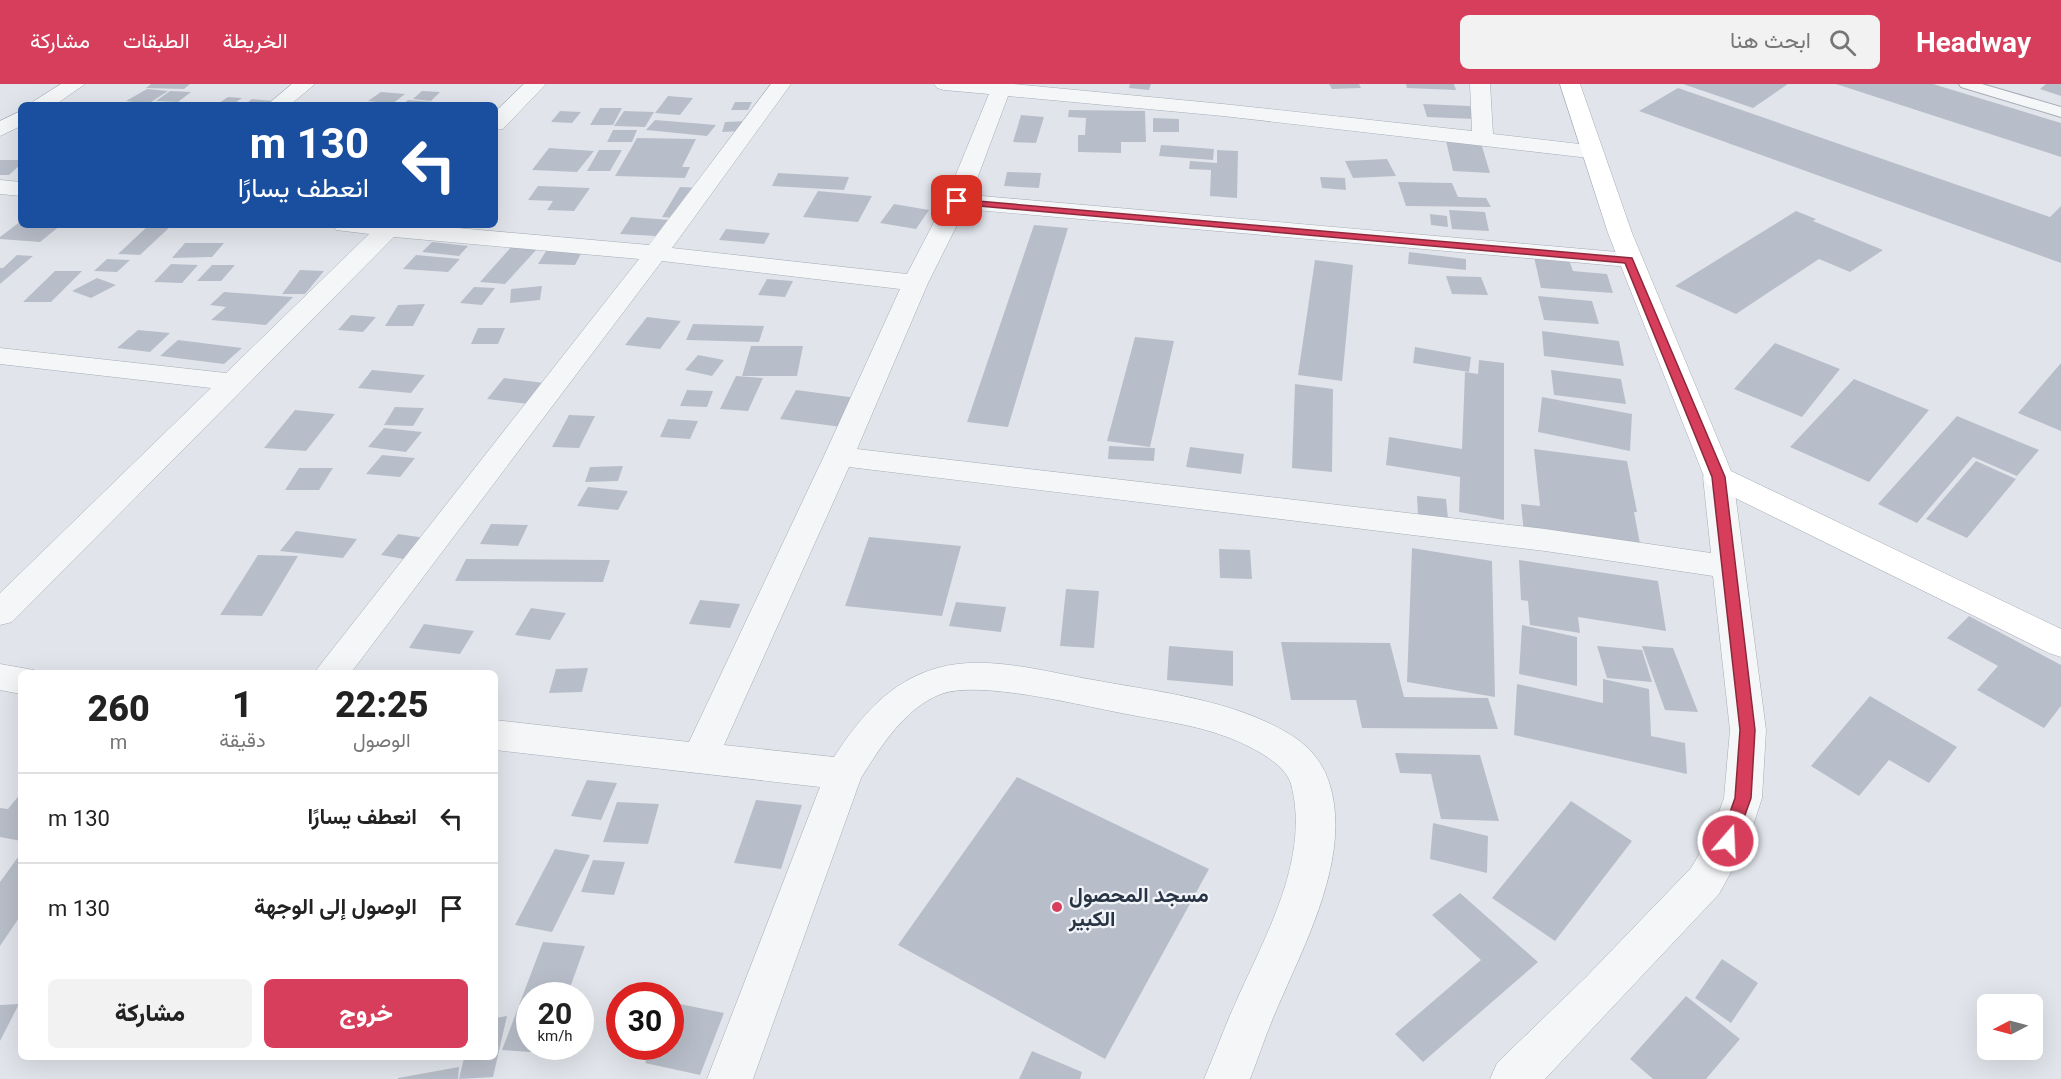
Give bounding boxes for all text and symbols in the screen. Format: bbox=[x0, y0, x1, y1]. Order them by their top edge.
search box bbox=[1460, 15, 1880, 69]
icon: search bbox=[1826, 26, 1859, 59]
text: Headway bbox=[1916, 26, 2031, 59]
text: ابحث هنا bbox=[1730, 28, 1811, 53]
text: مشاركة bbox=[30, 29, 90, 53]
text: الطبقات bbox=[123, 29, 190, 53]
text: الخريطة bbox=[223, 29, 288, 53]
text: 130 m bbox=[250, 119, 369, 168]
icon: left bbox=[390, 126, 468, 204]
text: انعطف يسارًا bbox=[238, 172, 369, 204]
pin bbox=[931, 175, 982, 226]
icon: arrive bbox=[940, 184, 973, 217]
text: 1 bbox=[232, 684, 253, 726]
text: 22:25 bbox=[335, 684, 429, 726]
text: 260 bbox=[88, 688, 150, 730]
text: دقيقة bbox=[219, 728, 266, 752]
text: الوصول bbox=[353, 728, 411, 752]
text: m bbox=[110, 730, 127, 754]
icon: left bbox=[435, 802, 468, 835]
text: انعطف يسارًا bbox=[307, 804, 417, 829]
text: 130 m bbox=[48, 806, 110, 831]
position arrow bbox=[1696, 809, 1760, 873]
place label: مسجد المحصول الكبير bbox=[1068, 883, 1209, 932]
icon: arrive bbox=[435, 892, 468, 925]
text: الوصول إلى الوجهة bbox=[254, 894, 417, 919]
text: 130 m bbox=[48, 896, 110, 921]
marker: مسجد المحصول الكبير bbox=[1050, 900, 1064, 914]
button: مشاركة bbox=[48, 979, 252, 1048]
button: خروج bbox=[264, 979, 468, 1048]
speed limit sign: 30 bbox=[606, 982, 684, 1060]
north arrow bbox=[1977, 994, 2043, 1060]
map controls bbox=[1977, 994, 2043, 1060]
text: 20 bbox=[538, 996, 572, 1031]
text: km/h bbox=[537, 1027, 573, 1045]

